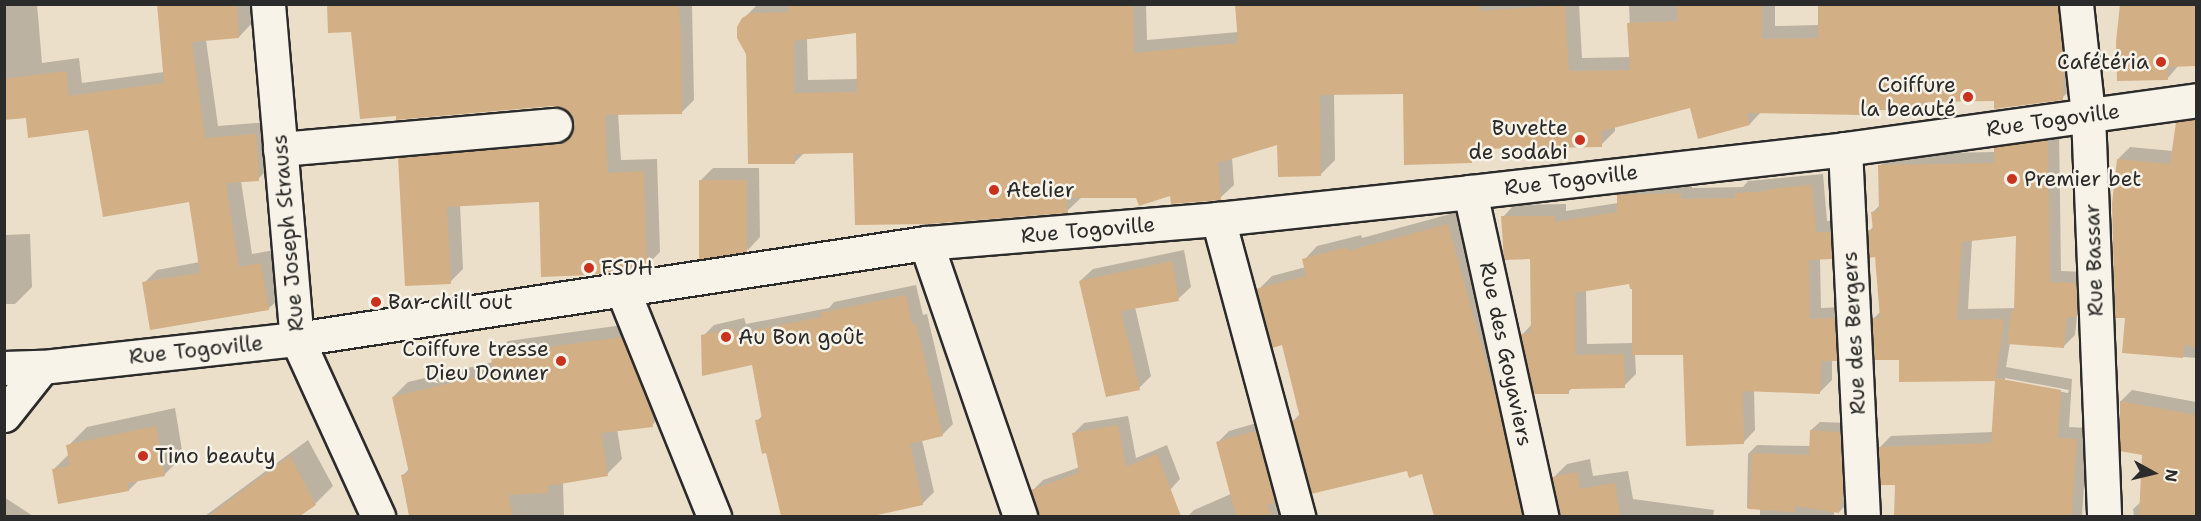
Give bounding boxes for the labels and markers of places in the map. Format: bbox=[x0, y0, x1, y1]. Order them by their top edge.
place label: Cafétéria bbox=[2057, 49, 2149, 75]
marker: Cafétéria bbox=[2154, 55, 2168, 69]
place label: Coiffure la beauté bbox=[1860, 72, 1956, 122]
marker: Coiffure la beauté bbox=[1961, 90, 1975, 104]
place label: Buvette de sodabi bbox=[1469, 115, 1568, 165]
marker: Buvette de sodabi bbox=[1573, 133, 1587, 147]
place label: Premier bet bbox=[2024, 166, 2141, 192]
marker: Premier bet bbox=[2005, 172, 2019, 186]
place label: Atelier bbox=[1006, 177, 1075, 203]
marker: Atelier bbox=[987, 183, 1001, 197]
place label: FSDH bbox=[601, 255, 653, 281]
marker: FSDH bbox=[582, 261, 596, 275]
place label: Bar chill out bbox=[388, 289, 513, 315]
marker: Bar chill out bbox=[369, 295, 383, 309]
place label: Au Bon goût bbox=[738, 324, 864, 350]
marker: Au Bon goût bbox=[719, 330, 733, 344]
place label: Coiffure tresse Dieu Donner bbox=[402, 336, 549, 386]
marker: Coiffure tresse Dieu Donner bbox=[554, 354, 568, 368]
place label: Tino beauty bbox=[155, 443, 276, 469]
marker: Tino beauty bbox=[136, 449, 150, 463]

